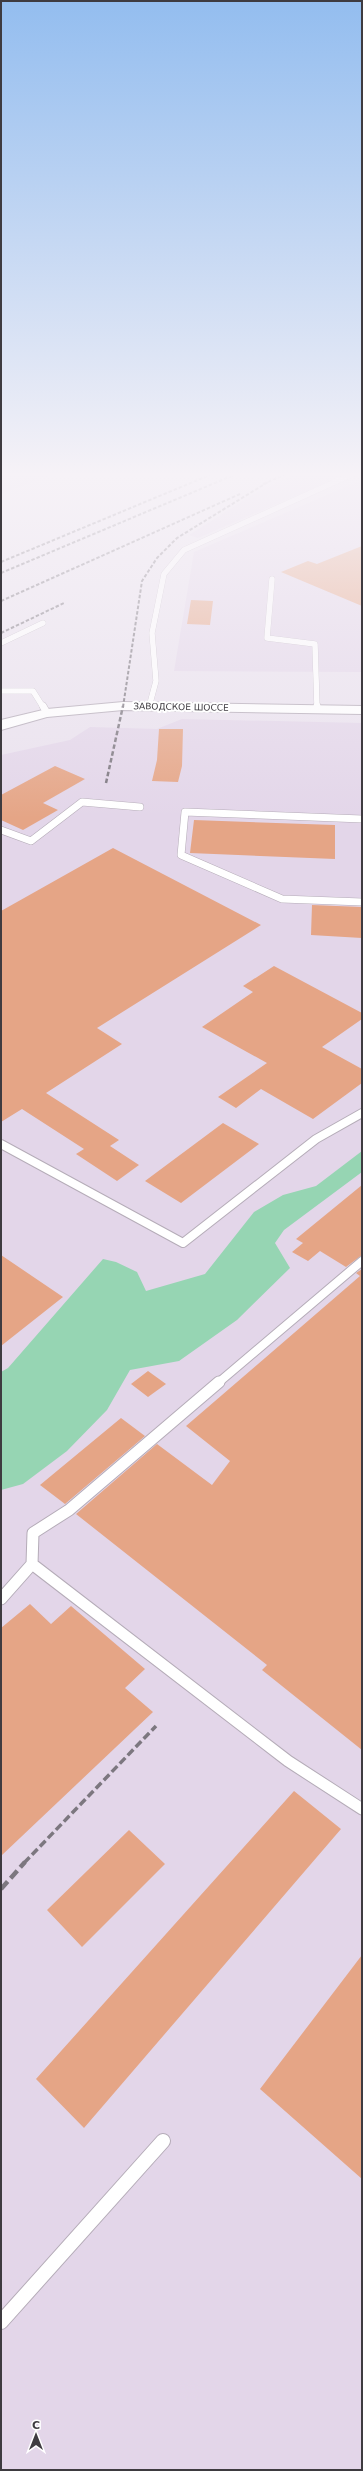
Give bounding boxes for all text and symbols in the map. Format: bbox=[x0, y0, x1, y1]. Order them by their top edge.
street label: ЗАВОДСКОЕ ШОССЕ bbox=[133, 701, 229, 713]
north arrow bbox=[16, 2415, 56, 2455]
text: С bbox=[32, 2419, 40, 2432]

